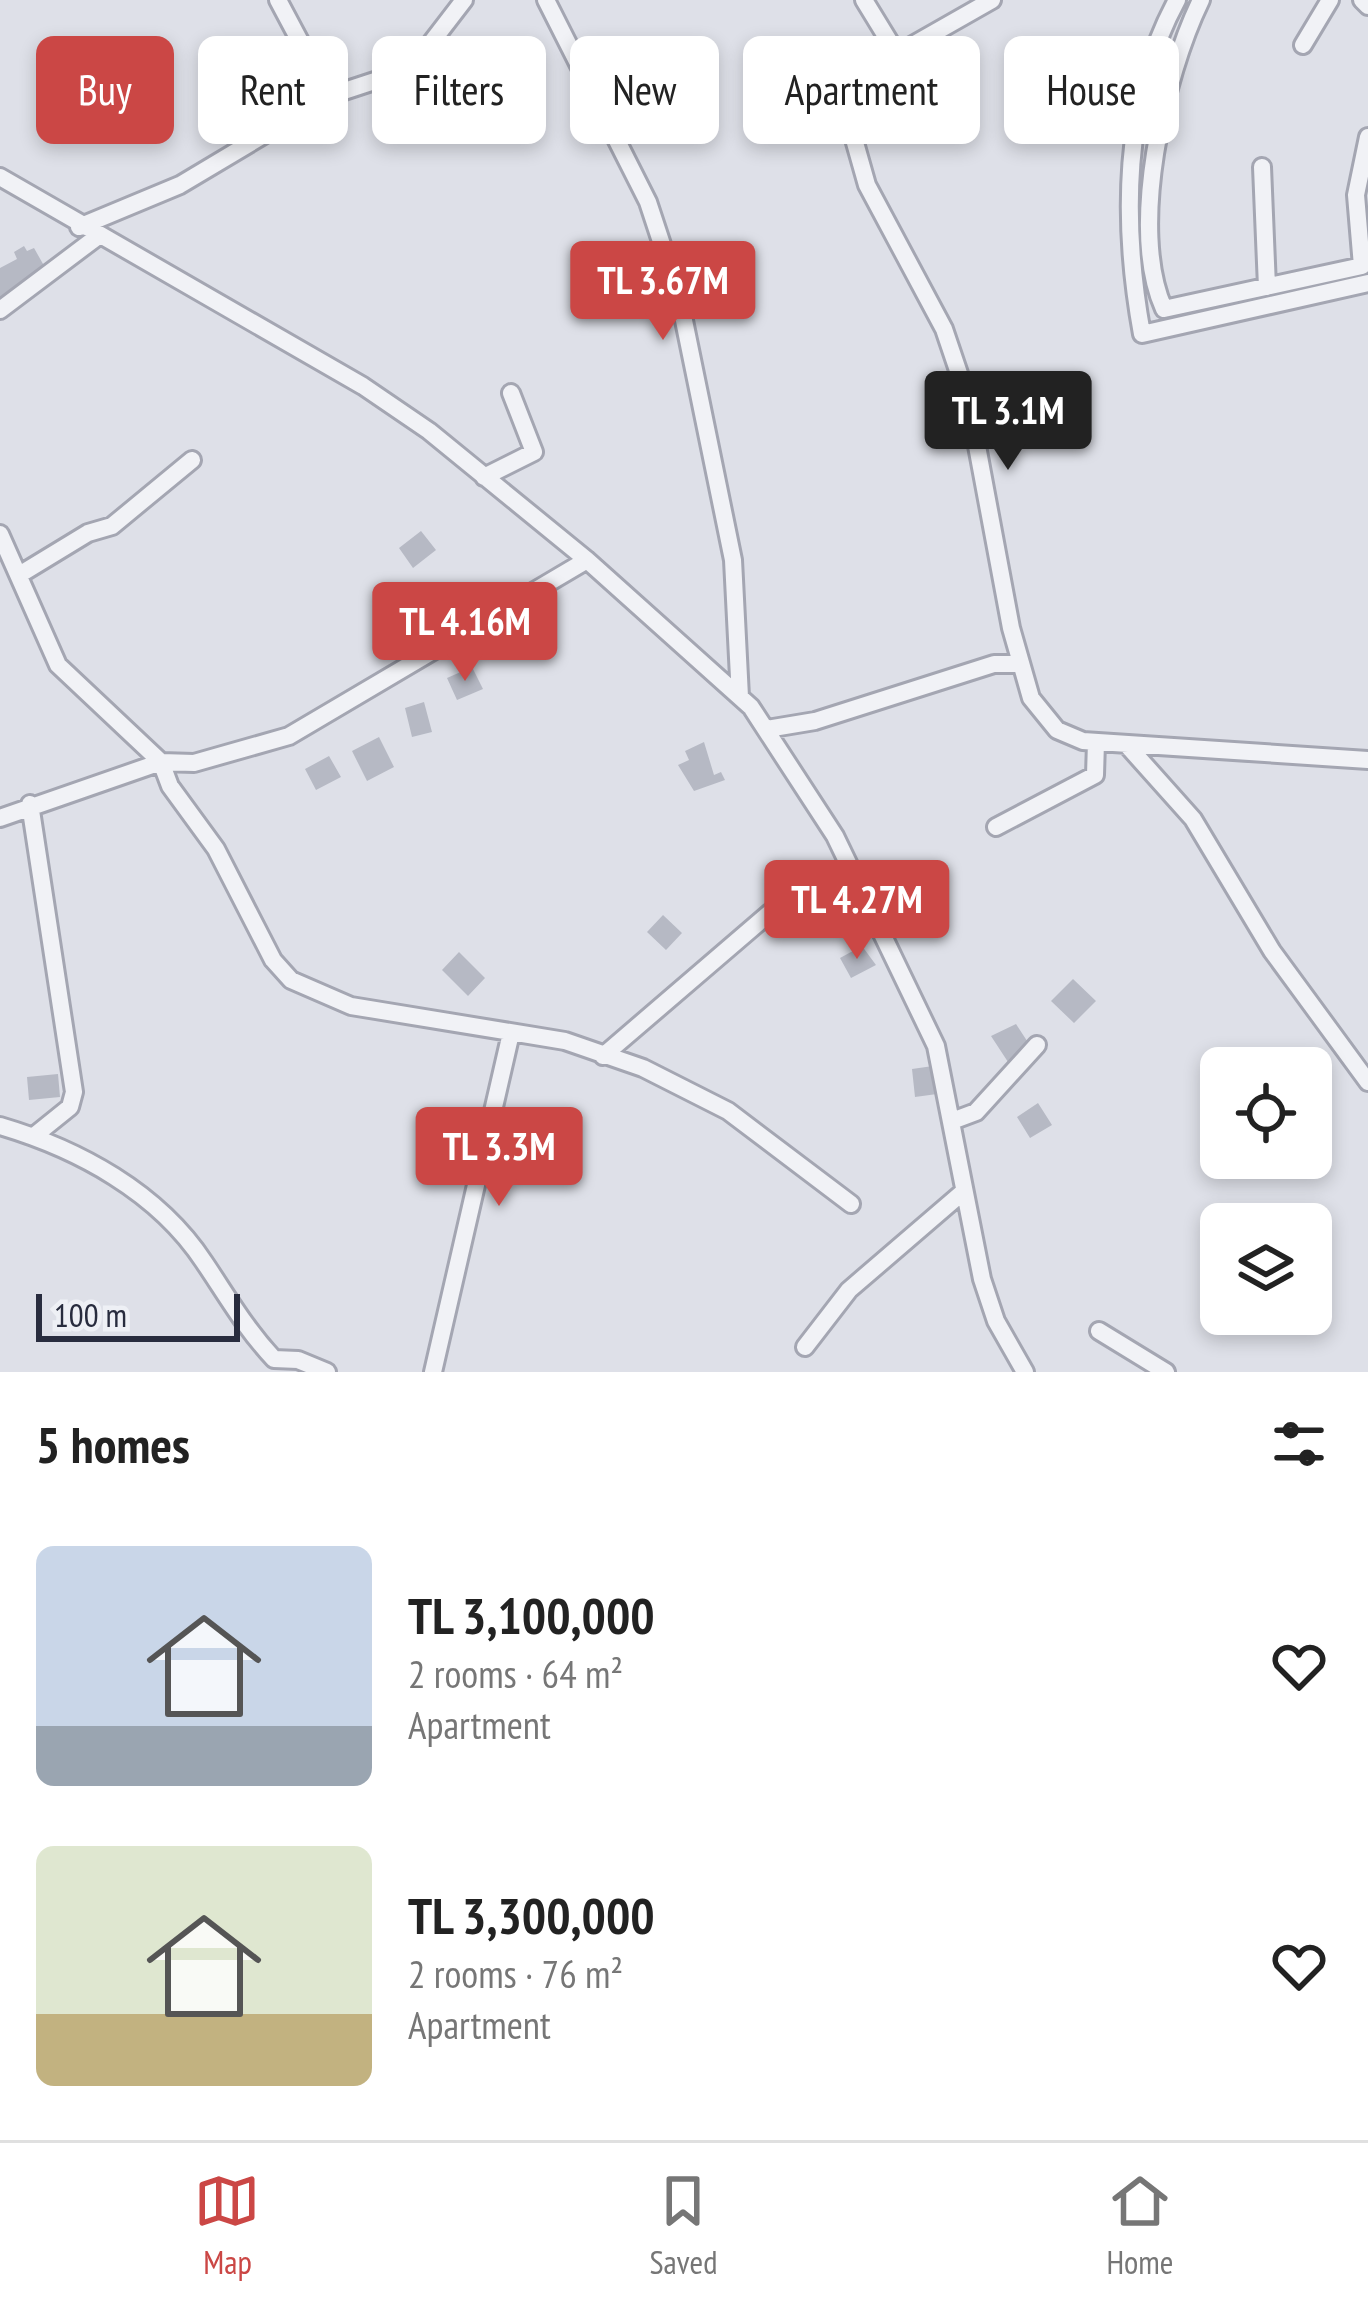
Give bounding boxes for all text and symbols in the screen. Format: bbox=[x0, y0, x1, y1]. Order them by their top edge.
chip: Buy bbox=[36, 36, 174, 144]
chip: Rent bbox=[198, 36, 348, 144]
chip: Filters bbox=[372, 36, 546, 144]
chip: New bbox=[570, 36, 719, 144]
chip: Apartment bbox=[743, 36, 980, 144]
chip: House bbox=[1004, 36, 1179, 144]
pin: TL 3.67M bbox=[539, 241, 787, 343]
text: TL 3.67M bbox=[597, 254, 729, 305]
pin: TL 3.1M bbox=[897, 371, 1119, 473]
text: TL 3.1M bbox=[952, 384, 1064, 435]
pin: TL 4.16M bbox=[341, 582, 589, 684]
text: TL 4.16M bbox=[399, 595, 531, 646]
pin: TL 4.27M bbox=[733, 860, 981, 962]
text: TL 4.27M bbox=[791, 873, 923, 924]
map controls bbox=[1200, 1047, 1332, 1335]
button: locate bbox=[1200, 1047, 1332, 1179]
pin: TL 3.3M bbox=[388, 1107, 610, 1209]
text: TL 3.3M bbox=[443, 1120, 555, 1171]
button: layers bbox=[1200, 1203, 1332, 1335]
scale bar bbox=[36, 1288, 240, 1341]
text: 100 m bbox=[54, 1293, 127, 1336]
text: 5 homes bbox=[36, 1411, 190, 1477]
icon: filters bbox=[1266, 1411, 1332, 1477]
text: TL 3,100,000 bbox=[408, 1582, 655, 1648]
icon: home bbox=[132, 1594, 276, 1738]
icon: heart bbox=[1266, 1633, 1332, 1699]
text: 2 rooms · 64 m² bbox=[408, 1648, 623, 1699]
text: Apartment bbox=[408, 1699, 551, 1750]
text: TL 3,300,000 bbox=[408, 1882, 655, 1948]
icon: home bbox=[132, 1894, 276, 2038]
icon: heart bbox=[1266, 1933, 1332, 1999]
text: 2 rooms · 76 m² bbox=[408, 1948, 623, 1999]
text: Apartment bbox=[408, 1999, 551, 2050]
tab: Map bbox=[194, 2168, 260, 2283]
tab: Saved bbox=[649, 2168, 717, 2283]
tab: Home bbox=[1106, 2168, 1173, 2283]

